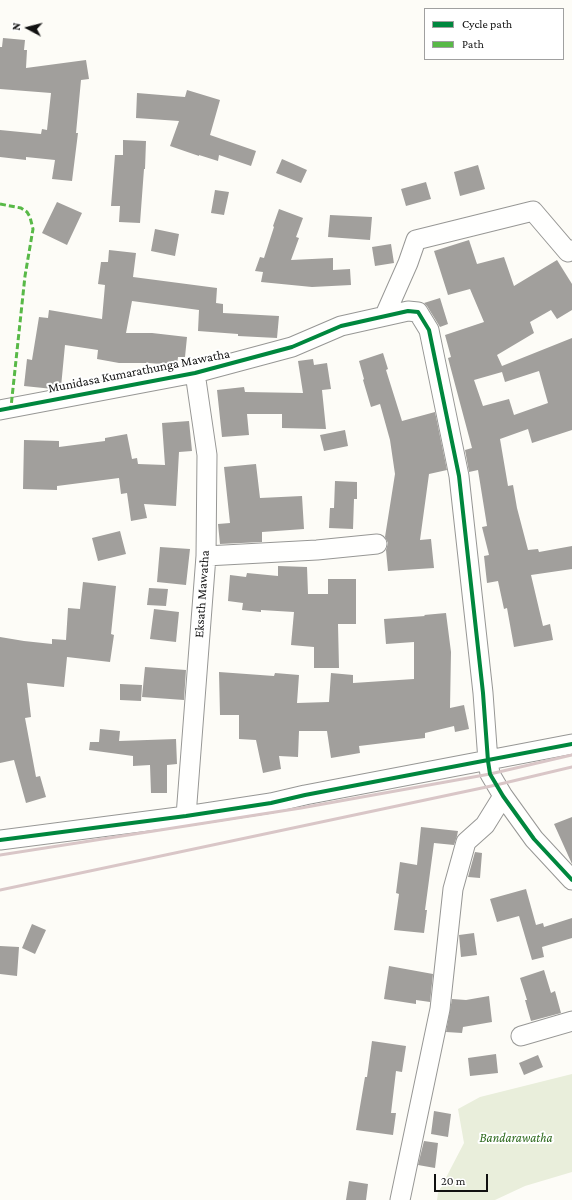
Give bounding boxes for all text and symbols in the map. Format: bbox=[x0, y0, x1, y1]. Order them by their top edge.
north arrow bbox=[8, 8, 48, 48]
legend bbox=[424, 8, 564, 60]
text: Cycle path bbox=[462, 17, 512, 31]
text: N bbox=[10, 22, 23, 31]
text: Path bbox=[462, 37, 484, 51]
street label: Munidasa Kumarathunga Mawatha bbox=[47, 346, 231, 396]
street label: Eksath Mawatha bbox=[191, 550, 213, 638]
park label: Bandarawatha bbox=[479, 1130, 553, 1146]
scale bar bbox=[436, 1166, 490, 1192]
text: 20 m bbox=[441, 1174, 465, 1188]

